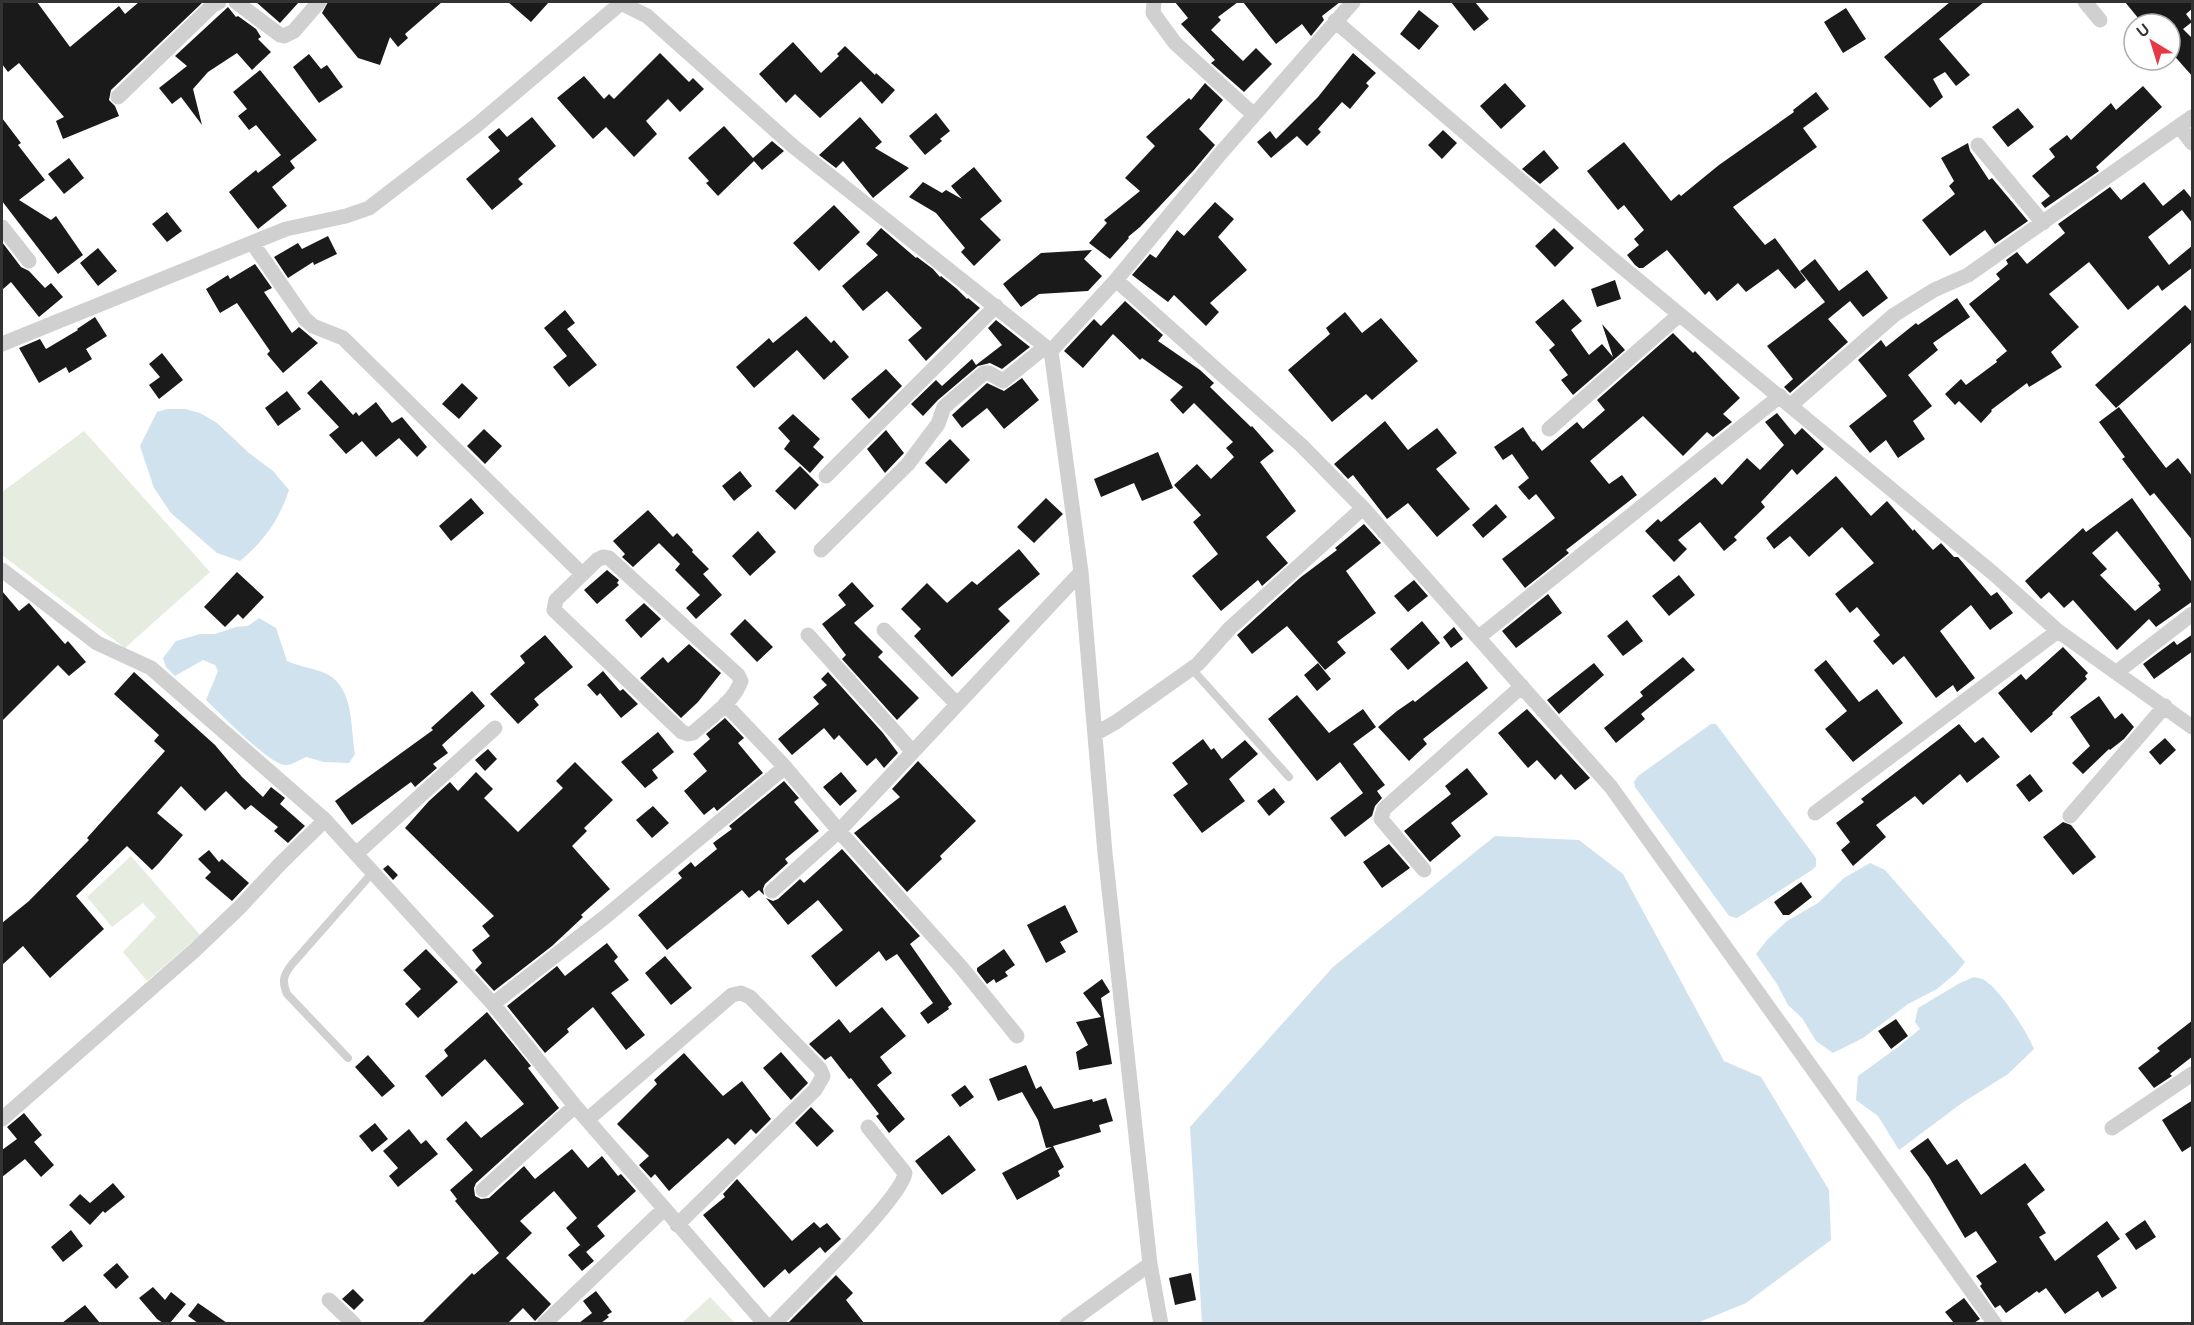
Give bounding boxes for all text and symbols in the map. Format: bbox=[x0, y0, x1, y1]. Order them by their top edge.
north arrow bbox=[2122, 12, 2182, 72]
text: U bbox=[2133, 20, 2153, 42]

